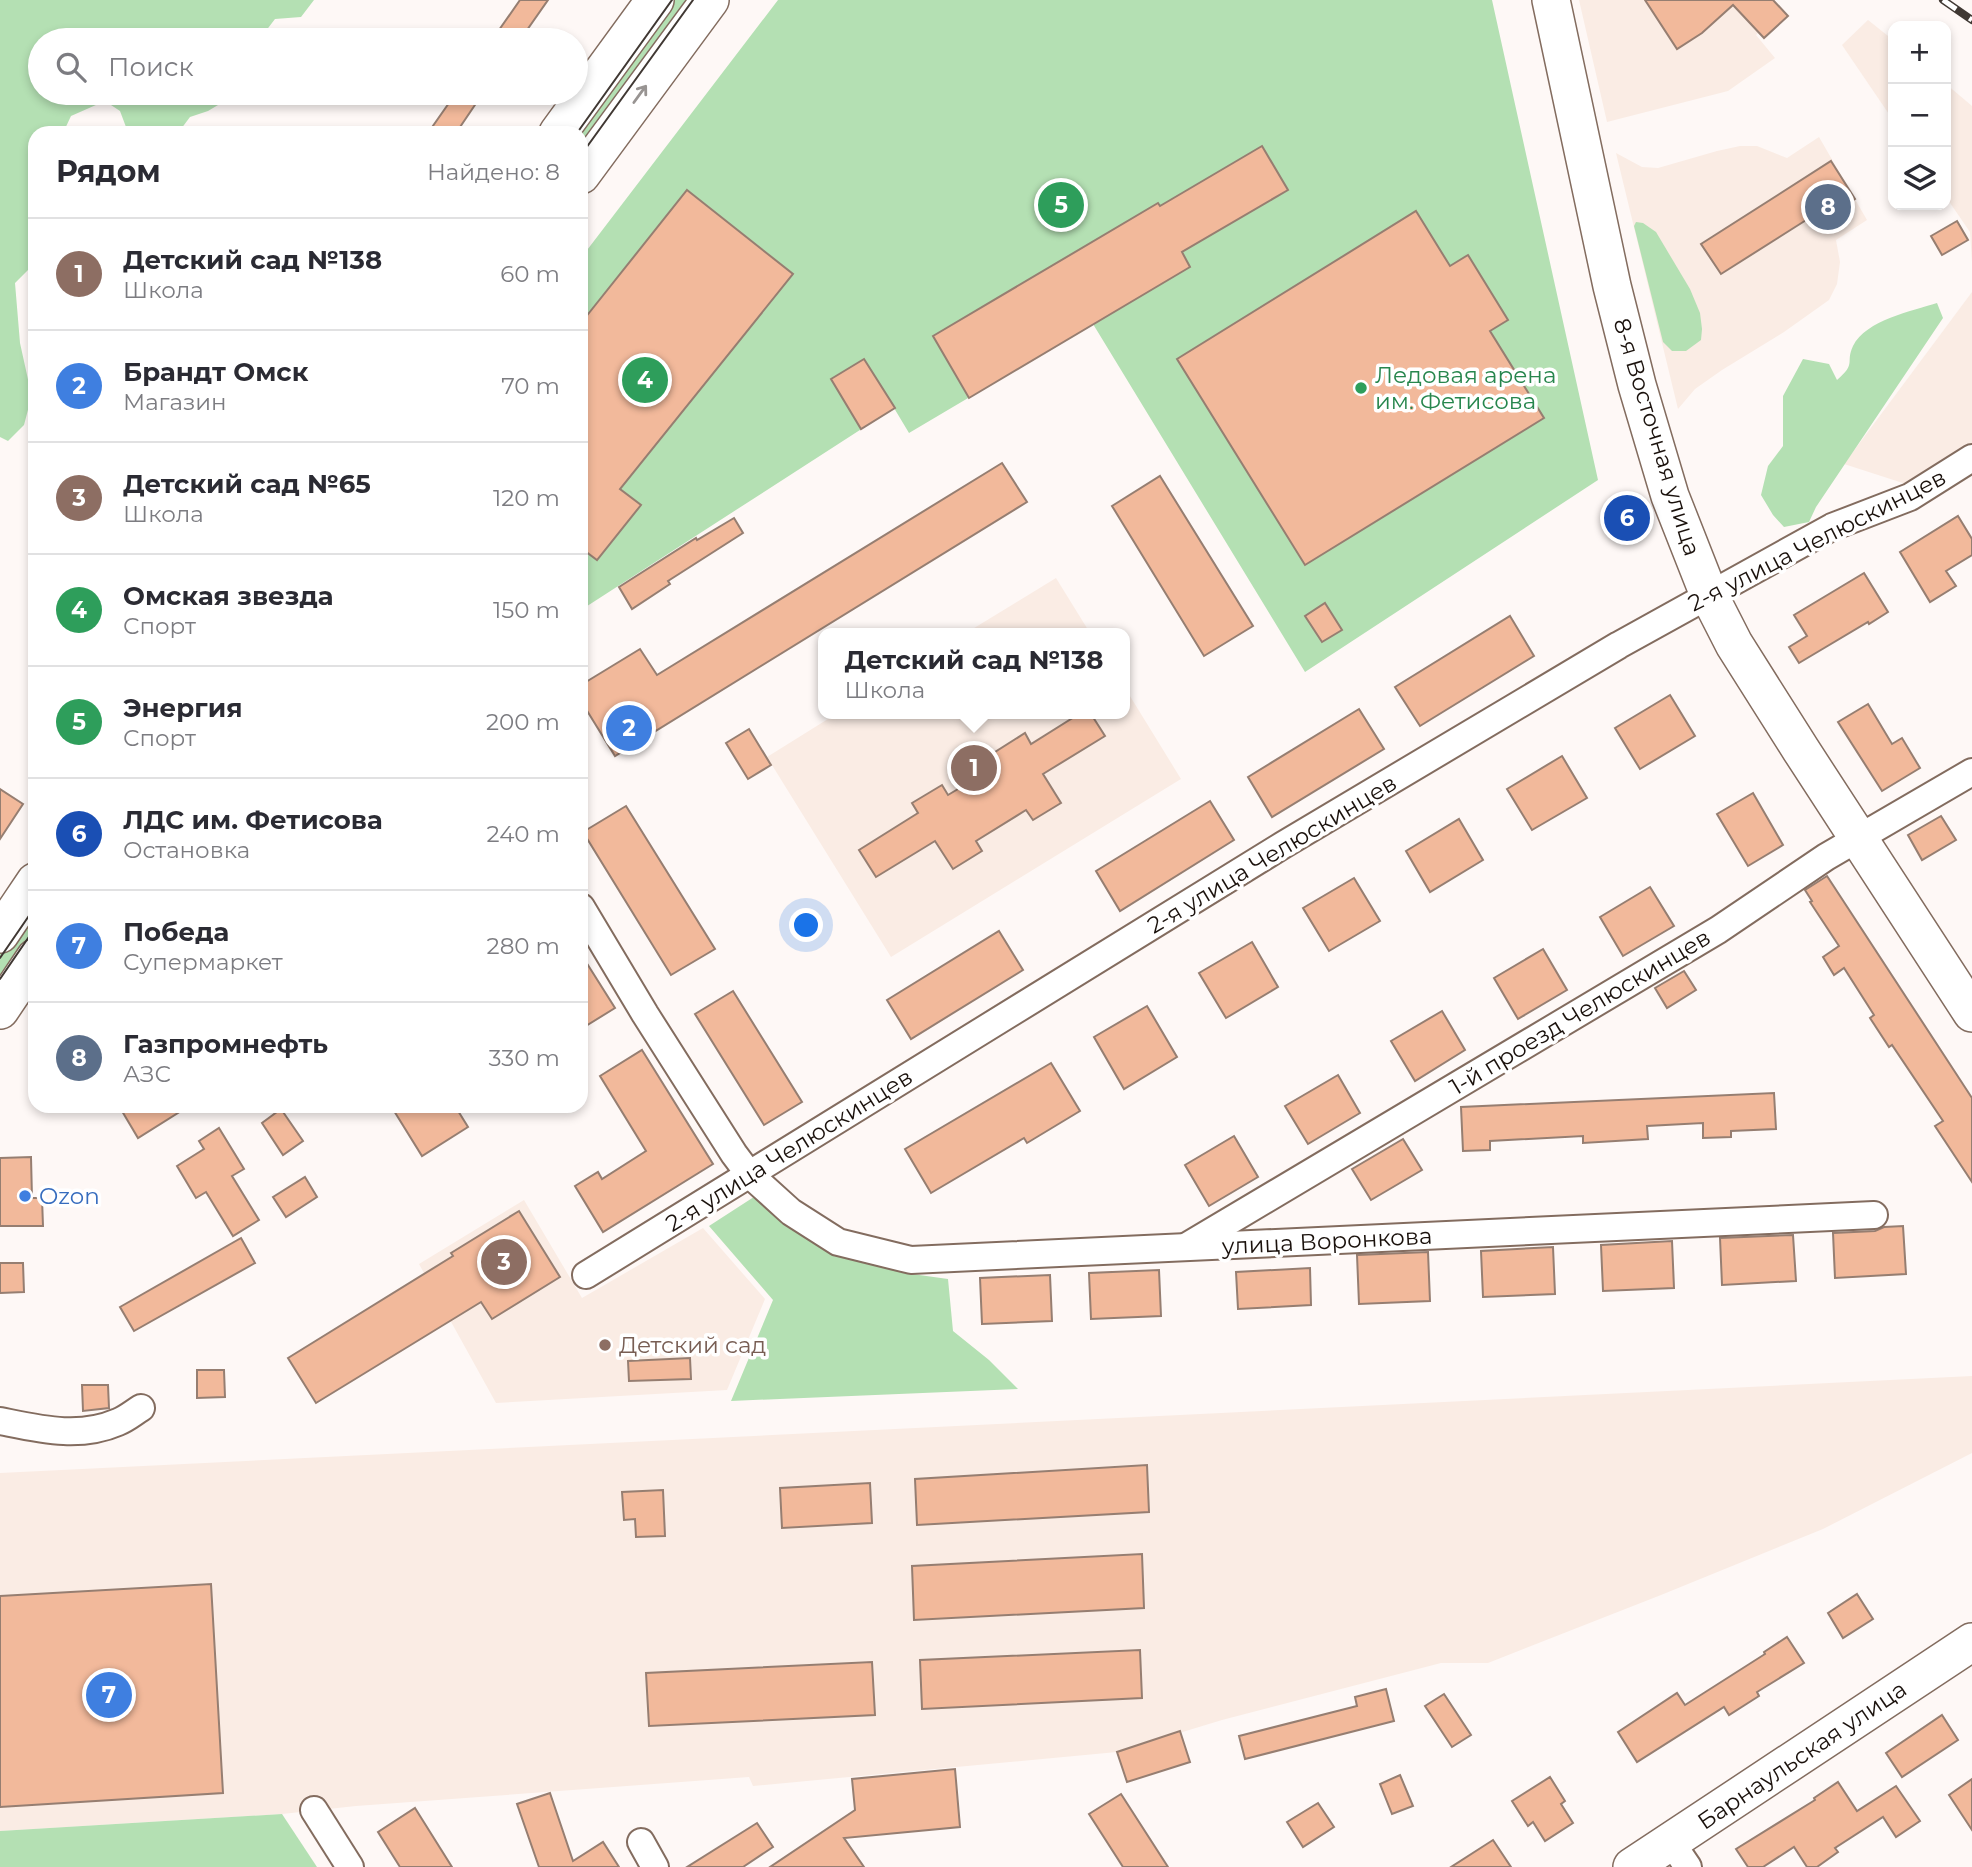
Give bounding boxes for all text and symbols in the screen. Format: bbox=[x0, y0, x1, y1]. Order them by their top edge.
map controls bbox=[1888, 21, 1951, 210]
button: + bbox=[1888, 21, 1951, 84]
search box bbox=[28, 28, 588, 105]
icon: search bbox=[52, 48, 90, 86]
text: Поиск bbox=[108, 51, 194, 83]
button: − bbox=[1888, 84, 1951, 147]
one-way arrow bbox=[633, 85, 648, 104]
button: layers bbox=[1888, 147, 1951, 210]
text: Рядом bbox=[56, 153, 161, 190]
text: Найдено: 8 bbox=[427, 158, 560, 186]
pin: 5 bbox=[1038, 179, 1084, 231]
pin: 8 bbox=[1805, 181, 1851, 233]
text: Детский сад №138 bbox=[123, 244, 382, 276]
text: 1 bbox=[74, 260, 84, 288]
text: 60 m bbox=[500, 260, 560, 288]
text: Школа bbox=[123, 276, 204, 304]
street label: 8-я Восточная улица bbox=[1608, 315, 1706, 559]
pin: 4 bbox=[622, 354, 668, 406]
text: Брандт Омск bbox=[123, 356, 308, 388]
place label: Ледовая арена им. Фетисова bbox=[1375, 361, 1556, 415]
text: 2 bbox=[72, 372, 86, 400]
text: 70 m bbox=[501, 372, 560, 400]
marker: Ледовая арена им. Фетисова bbox=[1353, 380, 1369, 396]
text: Магазин bbox=[123, 388, 227, 416]
street label: 2-я улица Челюскинцев bbox=[1684, 463, 1950, 617]
text: Детский сад №65 bbox=[123, 468, 371, 500]
text: 3 bbox=[72, 484, 86, 512]
text: 120 m bbox=[493, 484, 560, 512]
pin: 6 bbox=[1604, 492, 1650, 544]
text: Школа bbox=[123, 500, 204, 528]
text: Омская звезда bbox=[123, 580, 333, 612]
text: 4 bbox=[71, 596, 87, 624]
text: 150 m bbox=[493, 596, 560, 624]
text: Спорт bbox=[123, 612, 196, 640]
popup bbox=[818, 628, 1130, 719]
text: Детский сад №138 bbox=[844, 644, 1104, 676]
text: Школа bbox=[844, 676, 925, 704]
text: Энергия bbox=[123, 692, 243, 724]
pin: 2 bbox=[606, 702, 652, 754]
text: 5 bbox=[72, 708, 86, 736]
text: 200 m bbox=[486, 708, 560, 736]
text: Спорт bbox=[123, 724, 196, 752]
pin: 1 bbox=[951, 742, 997, 794]
street label: 2-я улица Челюскинцев bbox=[1142, 769, 1402, 939]
text: ЛДС им. Фетисова bbox=[123, 804, 383, 836]
text: 6 bbox=[72, 820, 86, 848]
text: 240 m bbox=[487, 820, 560, 848]
text: Остановка bbox=[123, 836, 250, 864]
your location bbox=[789, 908, 823, 942]
text: Победа bbox=[123, 916, 229, 948]
street label: 1-й проезд Челюскинцев bbox=[1445, 923, 1715, 1101]
text: 7 bbox=[72, 932, 86, 960]
text: 280 m bbox=[487, 932, 560, 960]
text: Супермаркет bbox=[123, 948, 283, 976]
text: Газпромнефть bbox=[123, 1028, 328, 1060]
text: 8 bbox=[71, 1044, 87, 1072]
text: 330 m bbox=[489, 1044, 560, 1072]
text: АЗС bbox=[123, 1060, 171, 1088]
street label: 2-я улица Челюскинцев bbox=[661, 1063, 917, 1237]
place label: Ozon bbox=[39, 1182, 100, 1210]
marker: Ozon bbox=[17, 1188, 33, 1204]
street label: улица Воронкова bbox=[1220, 1222, 1433, 1261]
pin: 3 bbox=[481, 1236, 527, 1288]
place label: Детский сад bbox=[619, 1331, 766, 1359]
marker: Детский сад bbox=[597, 1337, 613, 1353]
pin: 7 bbox=[86, 1669, 132, 1721]
street label: Барнаульская улица bbox=[1692, 1675, 1912, 1835]

